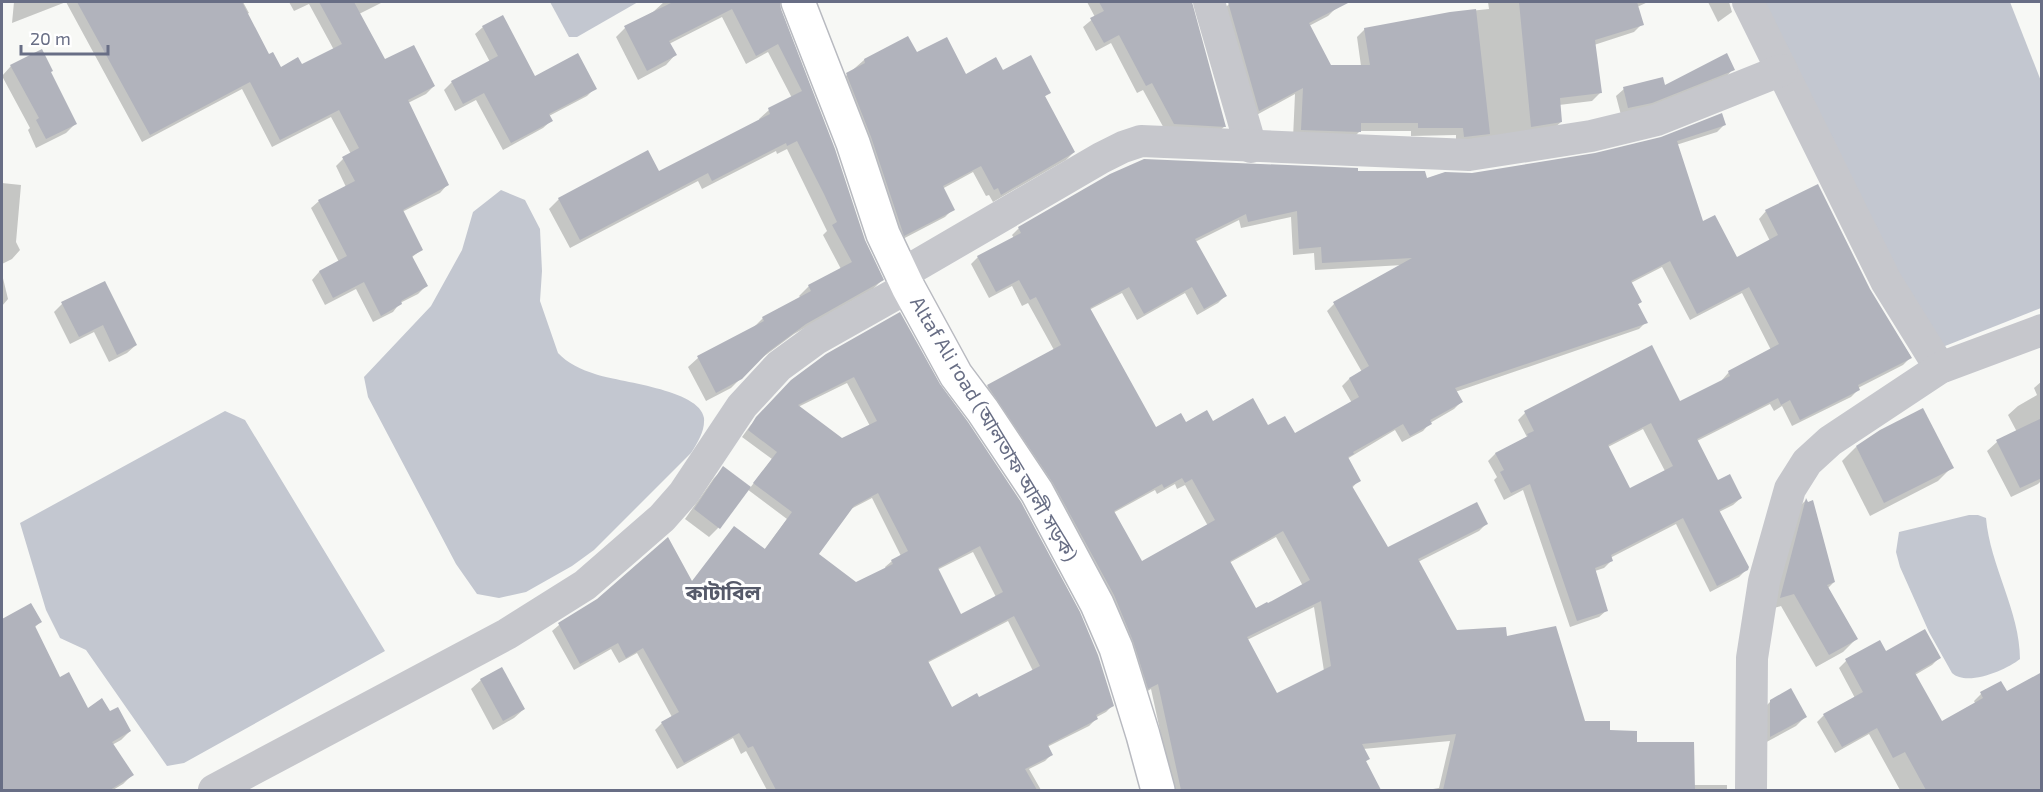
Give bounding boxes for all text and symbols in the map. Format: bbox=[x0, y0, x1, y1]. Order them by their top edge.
scale bar bbox=[21, 18, 108, 56]
text: 20 m bbox=[30, 27, 71, 49]
street label: Altaf Ali road (আলতাফ আলী সড়ক) bbox=[906, 292, 1084, 565]
district label: কাটাবিল bbox=[684, 579, 762, 604]

